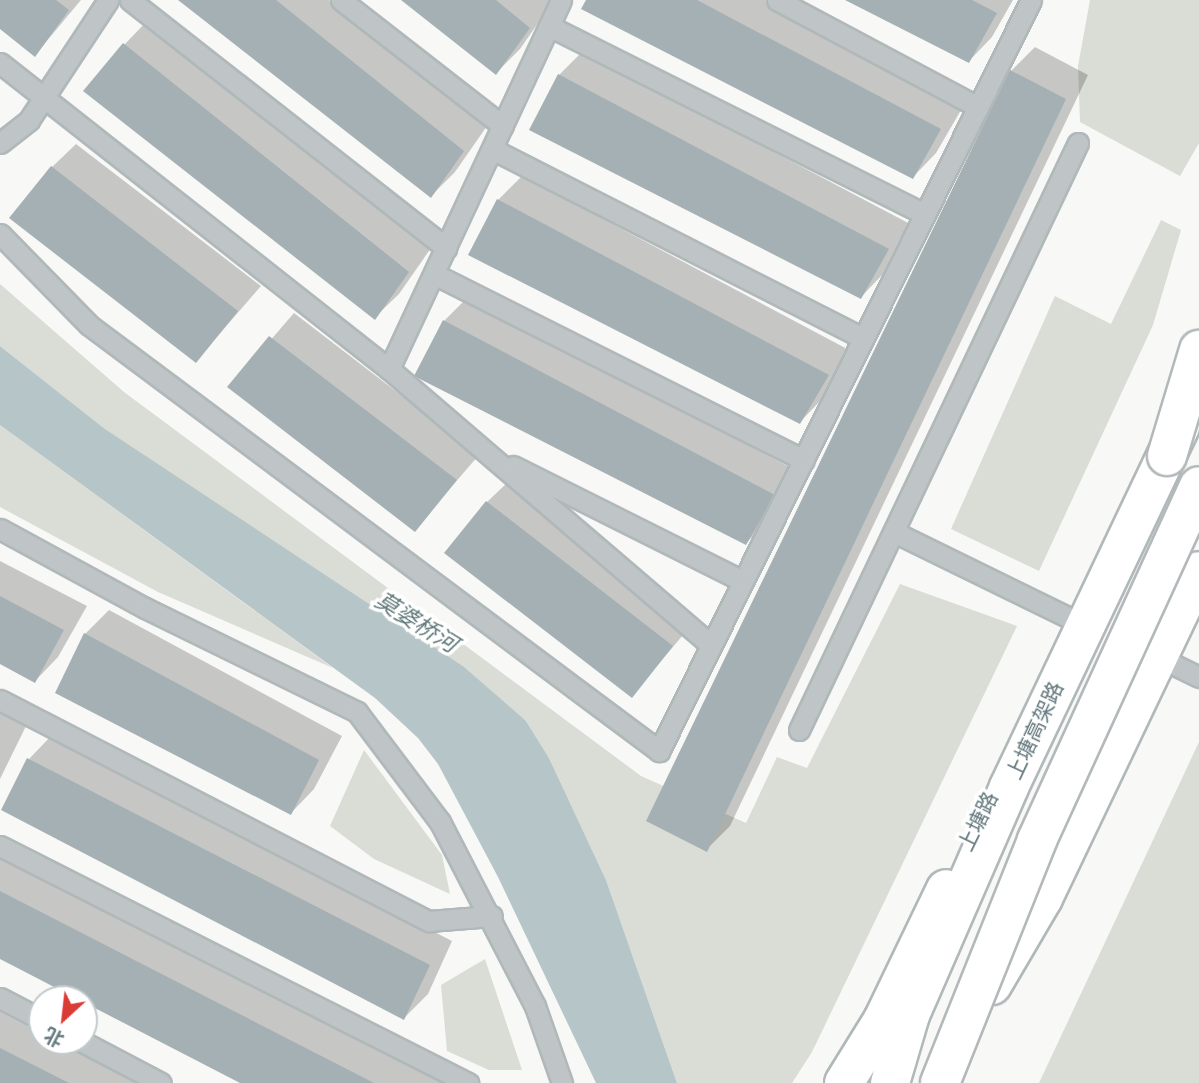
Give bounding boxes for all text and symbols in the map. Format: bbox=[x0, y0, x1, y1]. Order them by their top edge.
water label: 莫婆桥河 bbox=[370, 587, 462, 659]
street label: 上塘高架路 bbox=[1002, 678, 1070, 784]
street label: 上塘路 bbox=[954, 788, 1004, 856]
north arrow bbox=[28, 985, 98, 1055]
text: 北 bbox=[41, 1023, 68, 1051]

